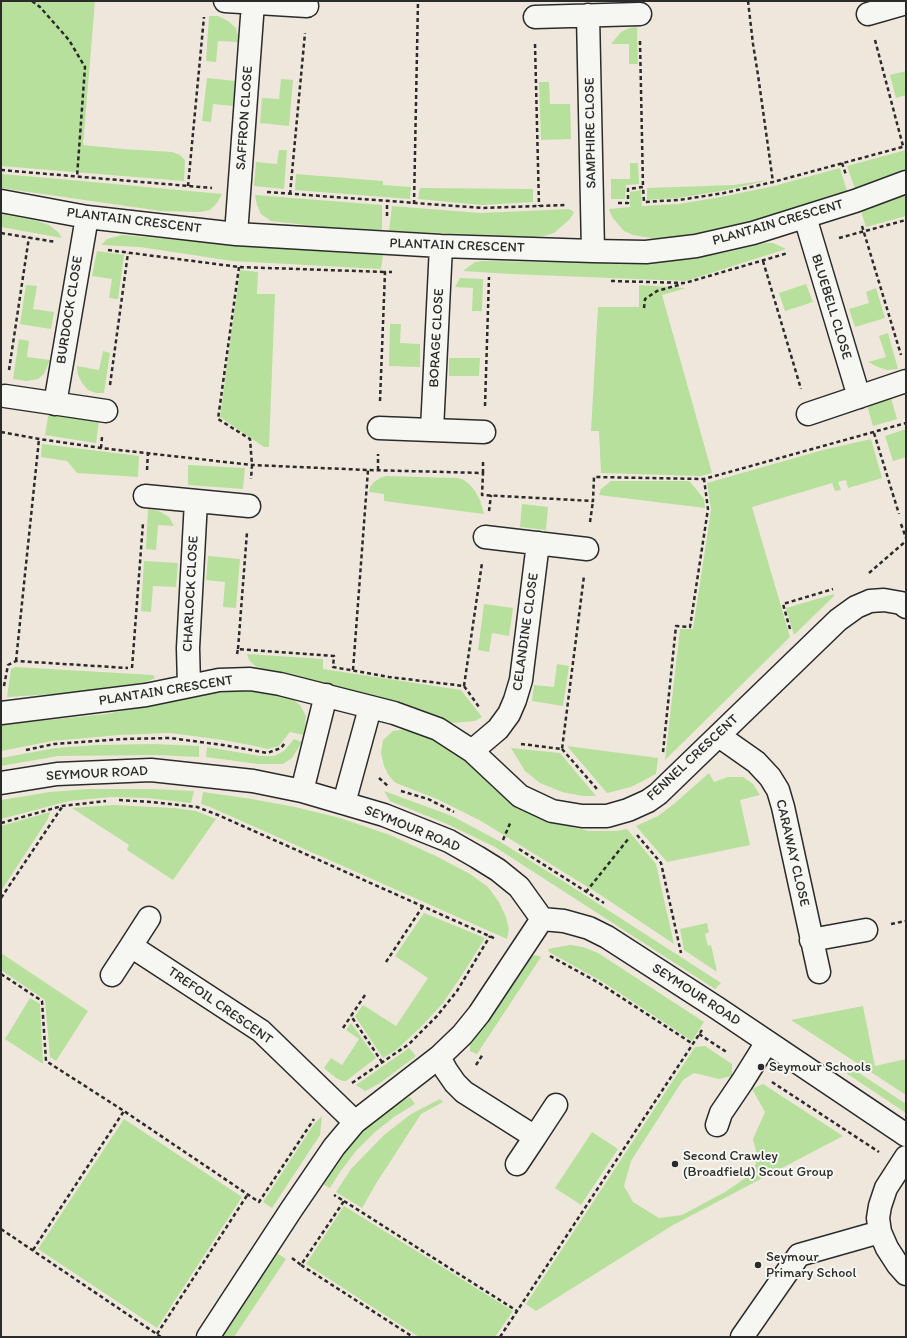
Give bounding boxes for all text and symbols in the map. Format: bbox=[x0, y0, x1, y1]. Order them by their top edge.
street label: SAFFRON CLOSE bbox=[233, 65, 257, 171]
street label: SAMPHIRE CLOSE bbox=[582, 77, 600, 189]
street label: PLANTAIN CRESCENT bbox=[711, 196, 845, 250]
street label: PLANTAIN CRESCENT bbox=[66, 204, 202, 238]
street label: PLANTAIN CRESCENT bbox=[389, 235, 525, 257]
street label: BLUEBELL CLOSE bbox=[807, 252, 855, 362]
street label: BURDOCK CLOSE bbox=[53, 255, 87, 365]
street label: BORAGE CLOSE bbox=[426, 288, 448, 388]
street label: CHARLOCK CLOSE bbox=[180, 535, 202, 653]
street label: CELANDINE CLOSE bbox=[509, 572, 543, 692]
street label: PLANTAIN CRESCENT bbox=[98, 672, 234, 710]
street label: FENNEL CRESCENT bbox=[644, 711, 742, 805]
street label: SEYMOUR ROAD bbox=[46, 763, 148, 785]
street label: CARAWAY CLOSE bbox=[771, 798, 813, 908]
street label: SEYMOUR ROAD bbox=[362, 802, 462, 856]
street label: SEYMOUR ROAD bbox=[649, 960, 743, 1030]
street label: TREFOIL CRESCENT bbox=[164, 963, 276, 1049]
place label: Seymour Schools bbox=[769, 1059, 871, 1075]
marker: Seymour Schools bbox=[756, 1062, 766, 1072]
place label: Second Crawley (Broadfield) Scout Group bbox=[683, 1148, 833, 1180]
marker: Second Crawley (Broadfield) Scout Group bbox=[670, 1159, 680, 1169]
place label: Seymour Primary School bbox=[766, 1249, 856, 1282]
marker: Seymour Primary School bbox=[753, 1260, 763, 1270]

